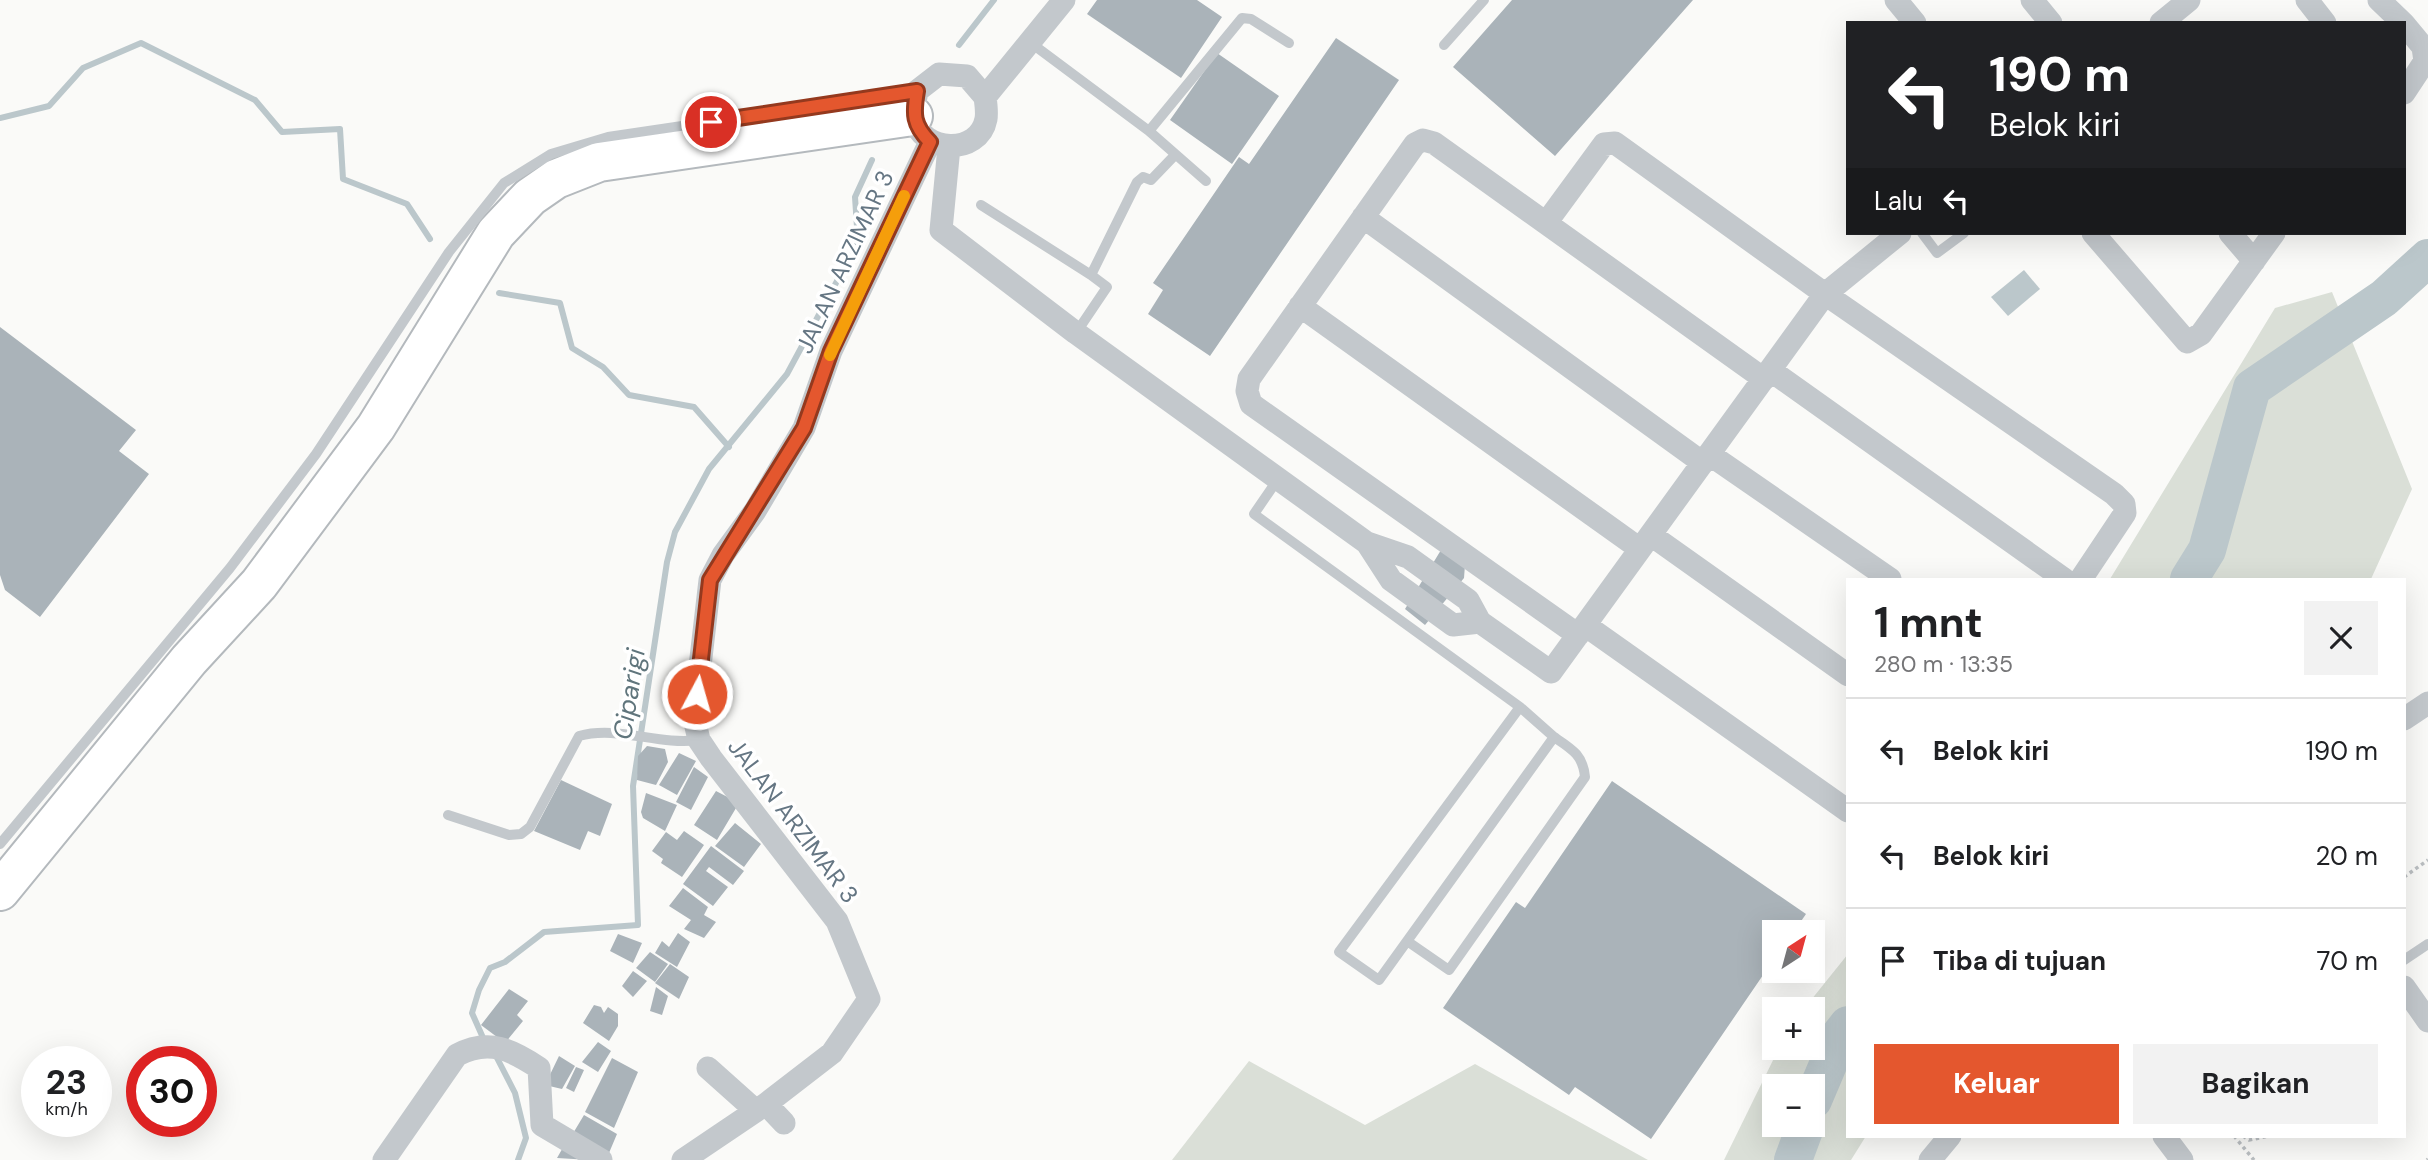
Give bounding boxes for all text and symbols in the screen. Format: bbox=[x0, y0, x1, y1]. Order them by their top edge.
text: 190 m bbox=[1989, 42, 2130, 106]
icon: left bbox=[1874, 49, 1965, 140]
pin bbox=[681, 92, 741, 152]
icon: arrive bbox=[692, 103, 730, 141]
text: Belok kiri bbox=[1989, 104, 2121, 146]
street label: JALAN ARZIMAR 3 bbox=[789, 165, 901, 358]
icon: left bbox=[1937, 182, 1975, 220]
text: Lalu bbox=[1874, 184, 1923, 218]
text: 1 mnt bbox=[1874, 595, 1983, 650]
button: close bbox=[2304, 601, 2378, 675]
water label: Ciparigi bbox=[605, 645, 653, 742]
text: 280 m · 13:35 bbox=[1874, 649, 2013, 679]
position arrow bbox=[660, 657, 734, 731]
street label: JALAN ARZIMAR 3 bbox=[721, 732, 866, 909]
icon: left bbox=[1874, 732, 1912, 770]
text: Belok kiri bbox=[1933, 734, 2049, 768]
text: 190 m bbox=[2306, 734, 2378, 768]
icon: left bbox=[1874, 837, 1912, 875]
text: Belok kiri bbox=[1933, 839, 2049, 873]
text: 20 m bbox=[2315, 839, 2378, 873]
north arrow bbox=[1762, 920, 1825, 984]
map controls bbox=[1762, 920, 1825, 1137]
icon: arrive bbox=[1874, 942, 1912, 980]
text: Tiba di tujuan bbox=[1933, 944, 2106, 978]
text: 70 m bbox=[2317, 944, 2378, 978]
button: + bbox=[1762, 997, 1825, 1060]
button: Keluar bbox=[1874, 1044, 2119, 1124]
button: Bagikan bbox=[2133, 1044, 2378, 1124]
speed limit sign: 30 bbox=[126, 1046, 217, 1137]
text: 23 bbox=[46, 1059, 87, 1105]
button: − bbox=[1762, 1074, 1825, 1137]
text: km/h bbox=[45, 1097, 88, 1121]

